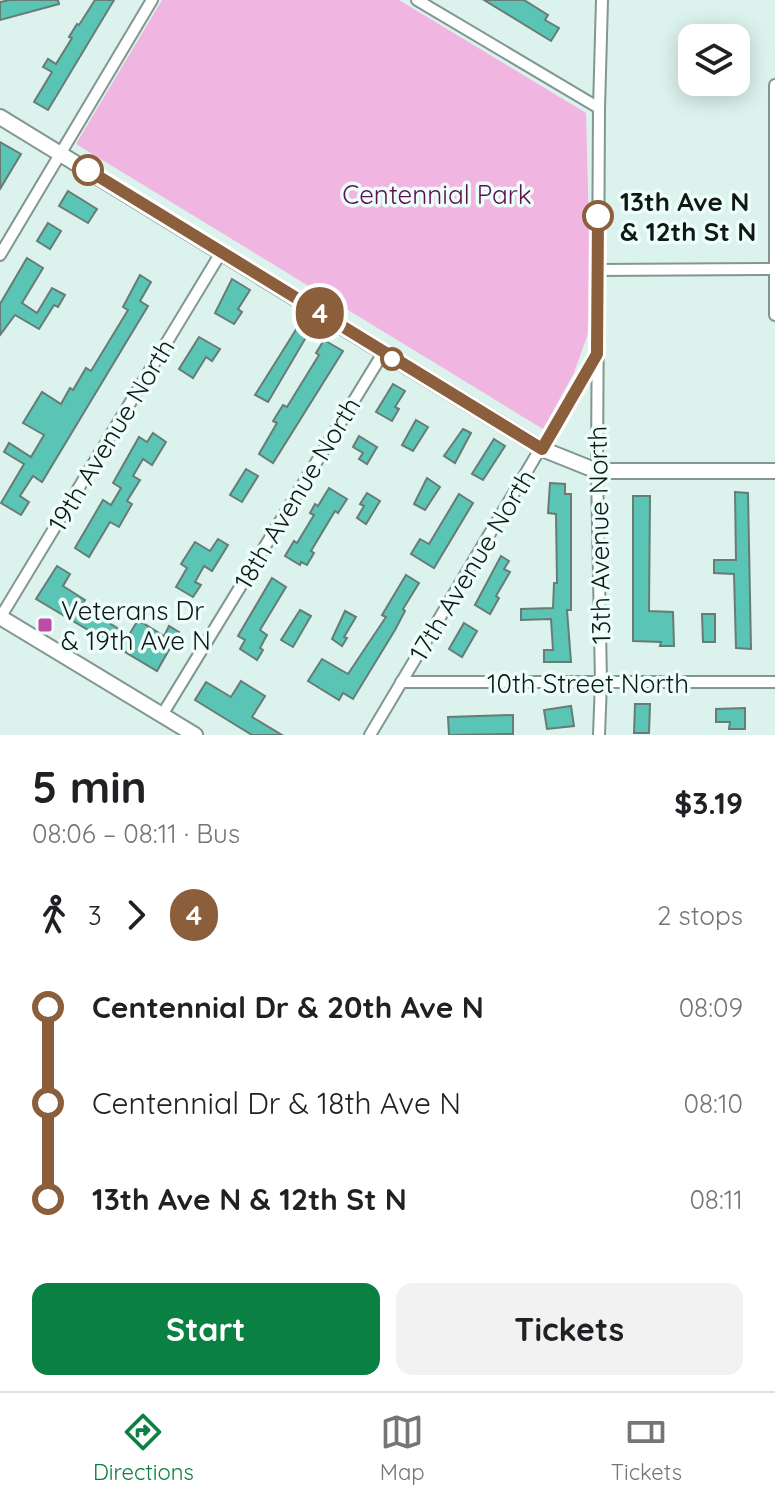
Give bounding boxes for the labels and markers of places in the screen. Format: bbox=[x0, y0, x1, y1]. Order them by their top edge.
unlabelled marker bbox=[73, 155, 103, 185]
place label: 13th Ave N & 12th St N bbox=[620, 185, 756, 248]
marker: 13th Ave N & 12th St N bbox=[583, 201, 613, 231]
unlabelled marker bbox=[381, 348, 403, 370]
place label: Veterans Dr & 19th Ave N bbox=[61, 594, 211, 657]
marker: Veterans Dr & 19th Ave N bbox=[36, 616, 54, 634]

